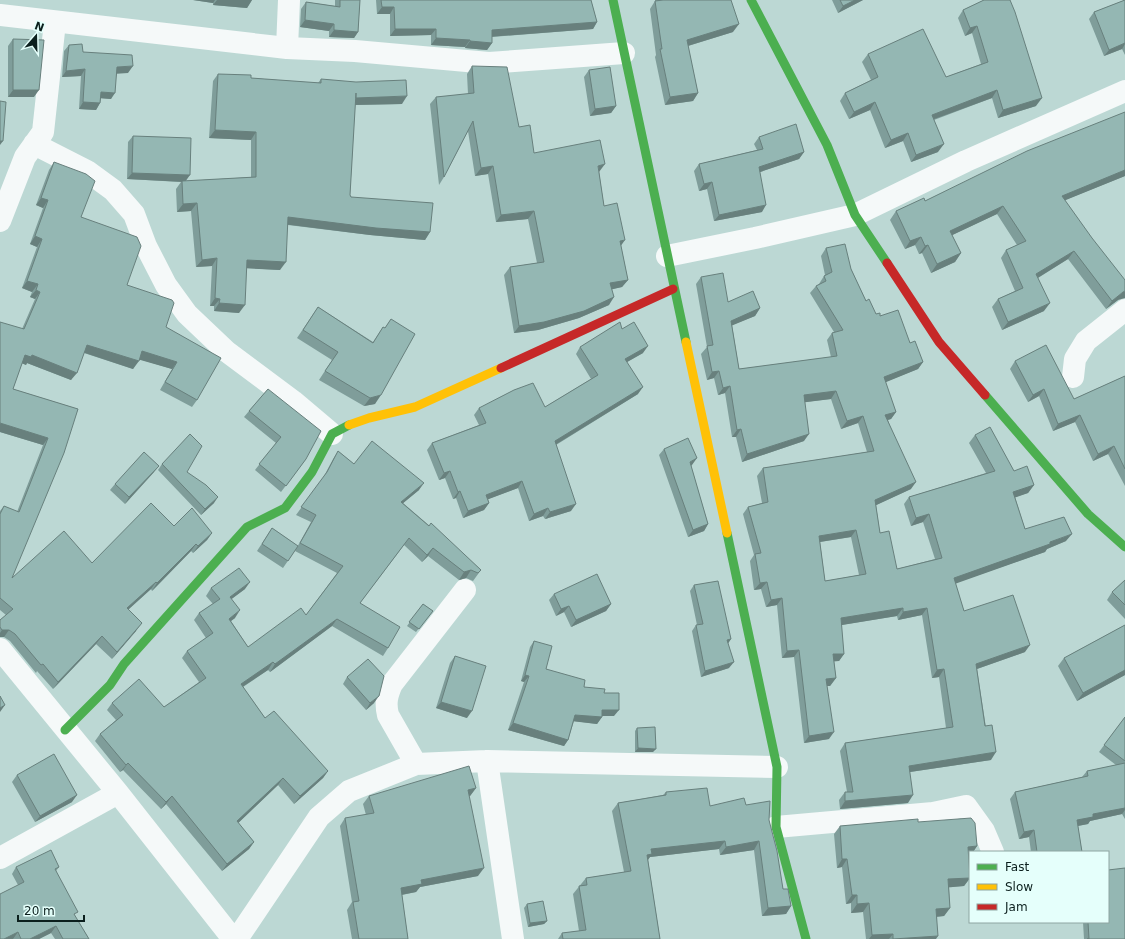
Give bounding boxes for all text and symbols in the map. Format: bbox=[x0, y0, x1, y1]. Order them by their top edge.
north arrow bbox=[16, 16, 56, 56]
text: N bbox=[33, 19, 46, 35]
legend bbox=[969, 851, 1109, 923]
text: Fast bbox=[1005, 860, 1029, 874]
text: Slow bbox=[1005, 880, 1033, 894]
scale bar bbox=[18, 897, 84, 923]
text: Jam bbox=[1004, 900, 1028, 914]
text: 20 m bbox=[24, 904, 55, 918]

